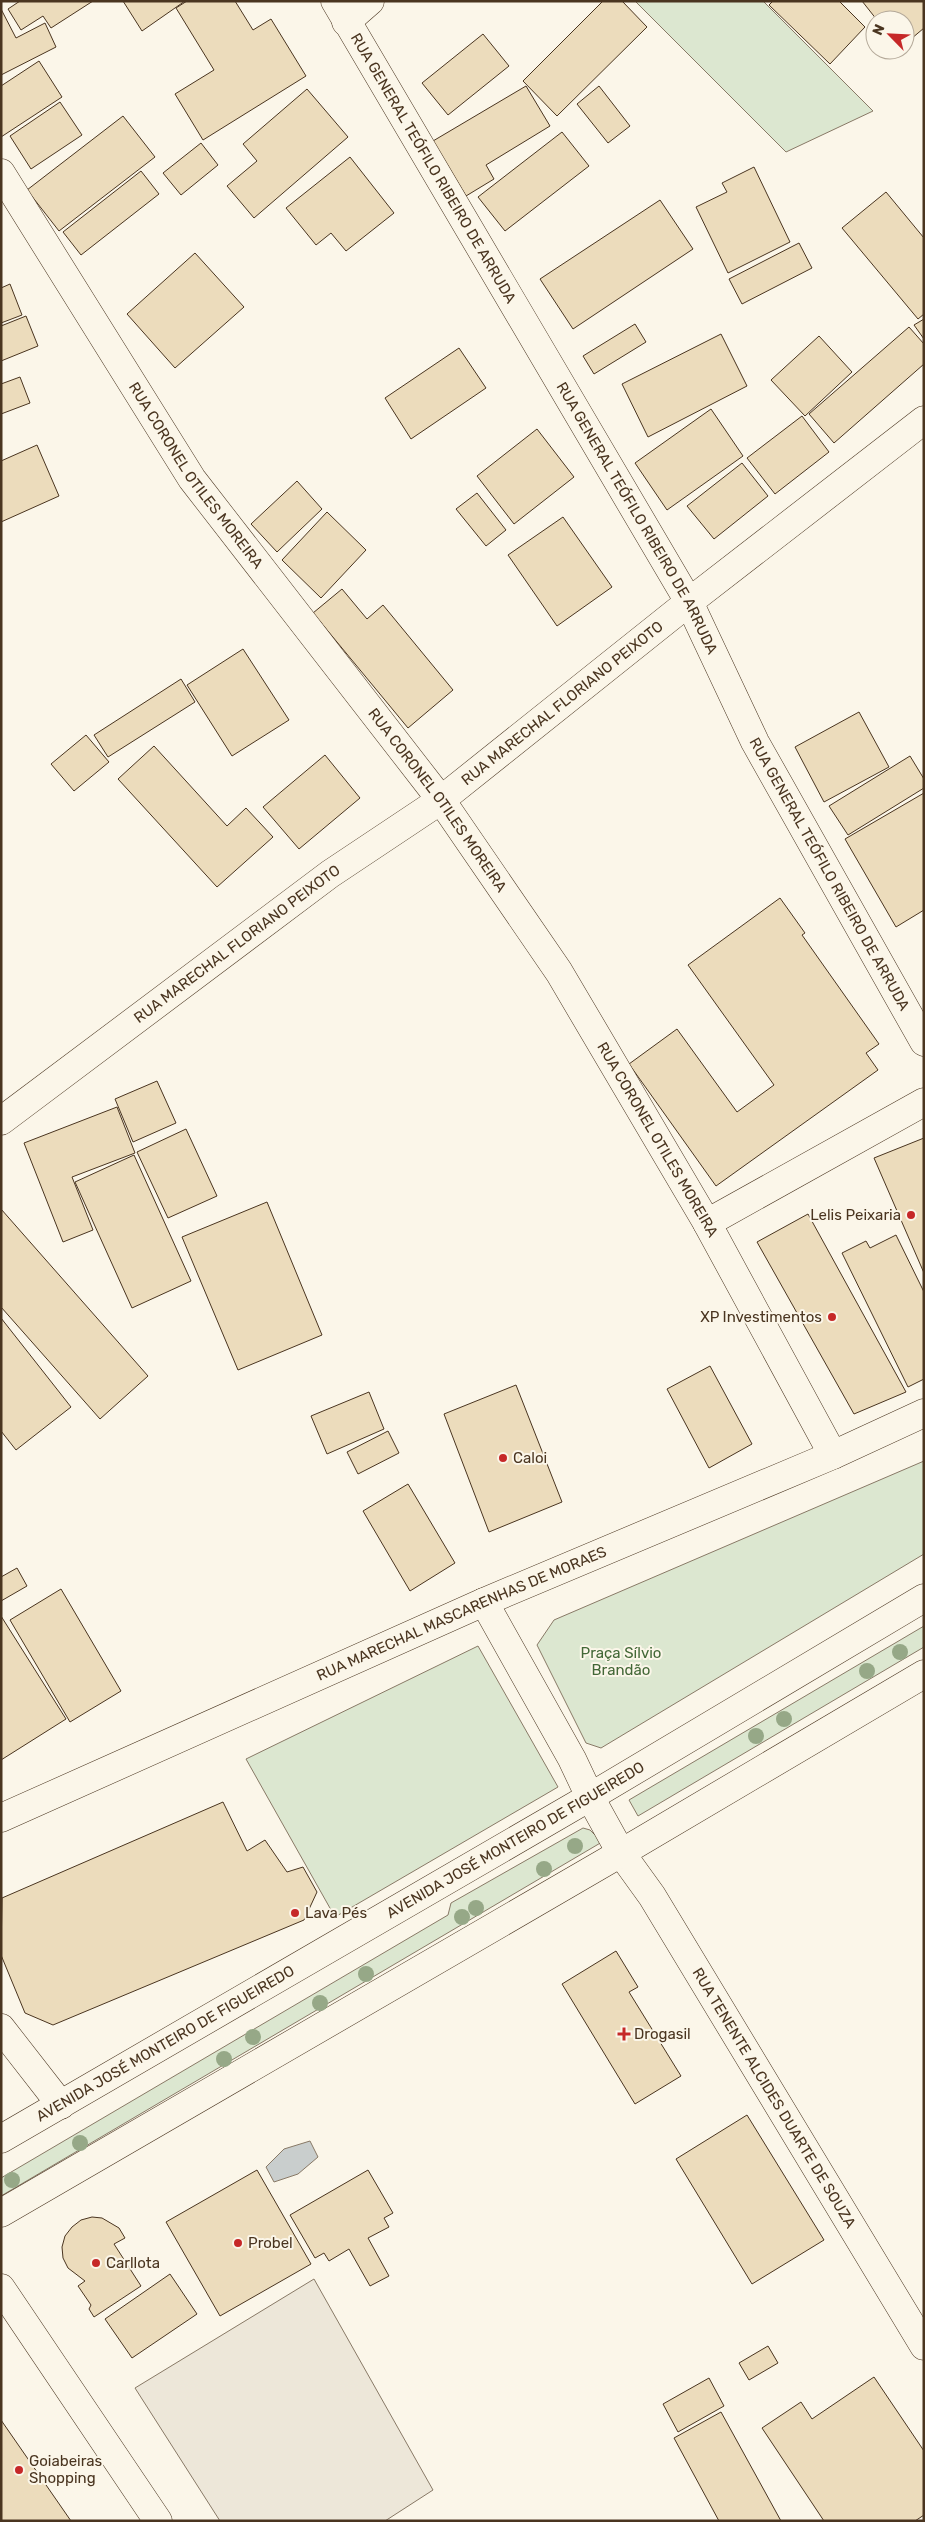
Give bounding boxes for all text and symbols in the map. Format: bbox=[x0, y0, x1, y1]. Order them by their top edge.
north arrow bbox=[865, 10, 915, 60]
text: N bbox=[869, 22, 888, 38]
street label: RUA GENERAL TEÓFILO RIBEIRO DE ARRUDA bbox=[347, 30, 520, 306]
street label: RUA CORONEL OTILES MOREIRA bbox=[125, 379, 267, 572]
street label: RUA GENERAL TEÓFILO RIBEIRO DE ARRUDA bbox=[552, 379, 721, 657]
street label: RUA MARECHAL FLORIANO PEIXOTO bbox=[458, 617, 667, 789]
street label: RUA CORONEL OTILES MOREIRA bbox=[364, 705, 510, 895]
street label: RUA GENERAL TEÓFILO RIBEIRO DE ARRUDA bbox=[745, 735, 913, 1014]
street label: RUA MARECHAL FLORIANO PEIXOTO bbox=[130, 861, 343, 1027]
street label: RUA CORONEL OTILES MOREIRA bbox=[593, 1039, 722, 1240]
place label: Lelis Peixaria bbox=[810, 1206, 901, 1224]
marker: Lelis Peixaria bbox=[905, 1209, 917, 1221]
place label: XP Investimentos bbox=[700, 1308, 822, 1326]
marker: XP Investimentos bbox=[826, 1311, 838, 1323]
place label: Caloi bbox=[513, 1449, 547, 1467]
marker: Caloi bbox=[497, 1452, 509, 1464]
street label: RUA MARECHAL MASCARENHAS DE MORAES bbox=[314, 1542, 609, 1685]
park label: Praça Sílvio Brandão bbox=[581, 1644, 661, 1679]
street label: AVENIDA JOSÉ MONTEIRO DE FIGUEIREDO bbox=[383, 1758, 648, 1922]
place label: Lava Pés bbox=[305, 1904, 367, 1922]
marker: Lava Pés bbox=[289, 1907, 301, 1919]
street label: AVENIDA JOSÉ MONTEIRO DE FIGUEIREDO bbox=[33, 1962, 298, 2126]
street label: RUA TENENTE ALCIDES DUARTE DE SOUZA bbox=[689, 1964, 860, 2231]
place label: Drogasil bbox=[634, 2025, 691, 2043]
marker: Drogasil bbox=[618, 2028, 630, 2040]
place label: Probel bbox=[248, 2234, 293, 2252]
marker: Probel bbox=[232, 2237, 244, 2249]
place label: Carllota bbox=[106, 2254, 160, 2272]
marker: Carllota bbox=[90, 2257, 102, 2269]
place label: Goiabeiras Shopping bbox=[29, 2452, 103, 2487]
marker: Goiabeiras Shopping bbox=[13, 2464, 25, 2476]

